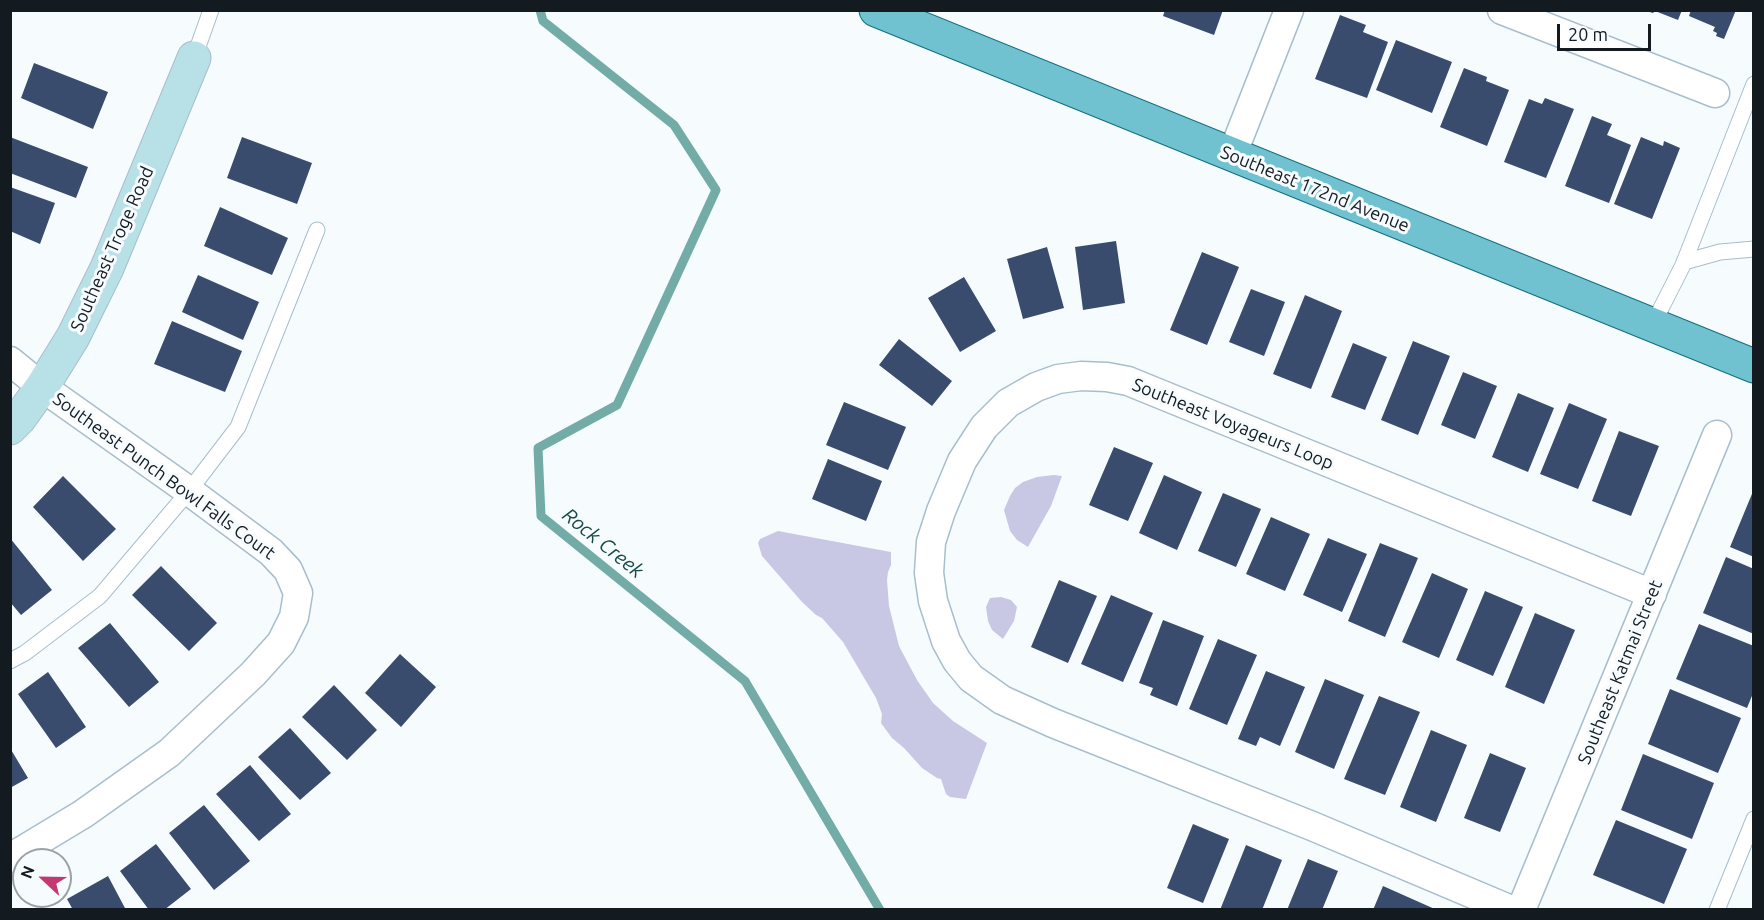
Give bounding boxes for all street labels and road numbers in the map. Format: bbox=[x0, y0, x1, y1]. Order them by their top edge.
street label: Southeast 172nd Avenue bbox=[1217, 141, 1413, 237]
street label: Southeast Troge Road bbox=[66, 163, 158, 335]
street label: Southeast Voyageurs Loop bbox=[1129, 374, 1337, 474]
street label: Southeast Punch Bowl Falls Court bbox=[49, 388, 279, 564]
street label: Southeast Katmai Street bbox=[1573, 577, 1667, 767]

